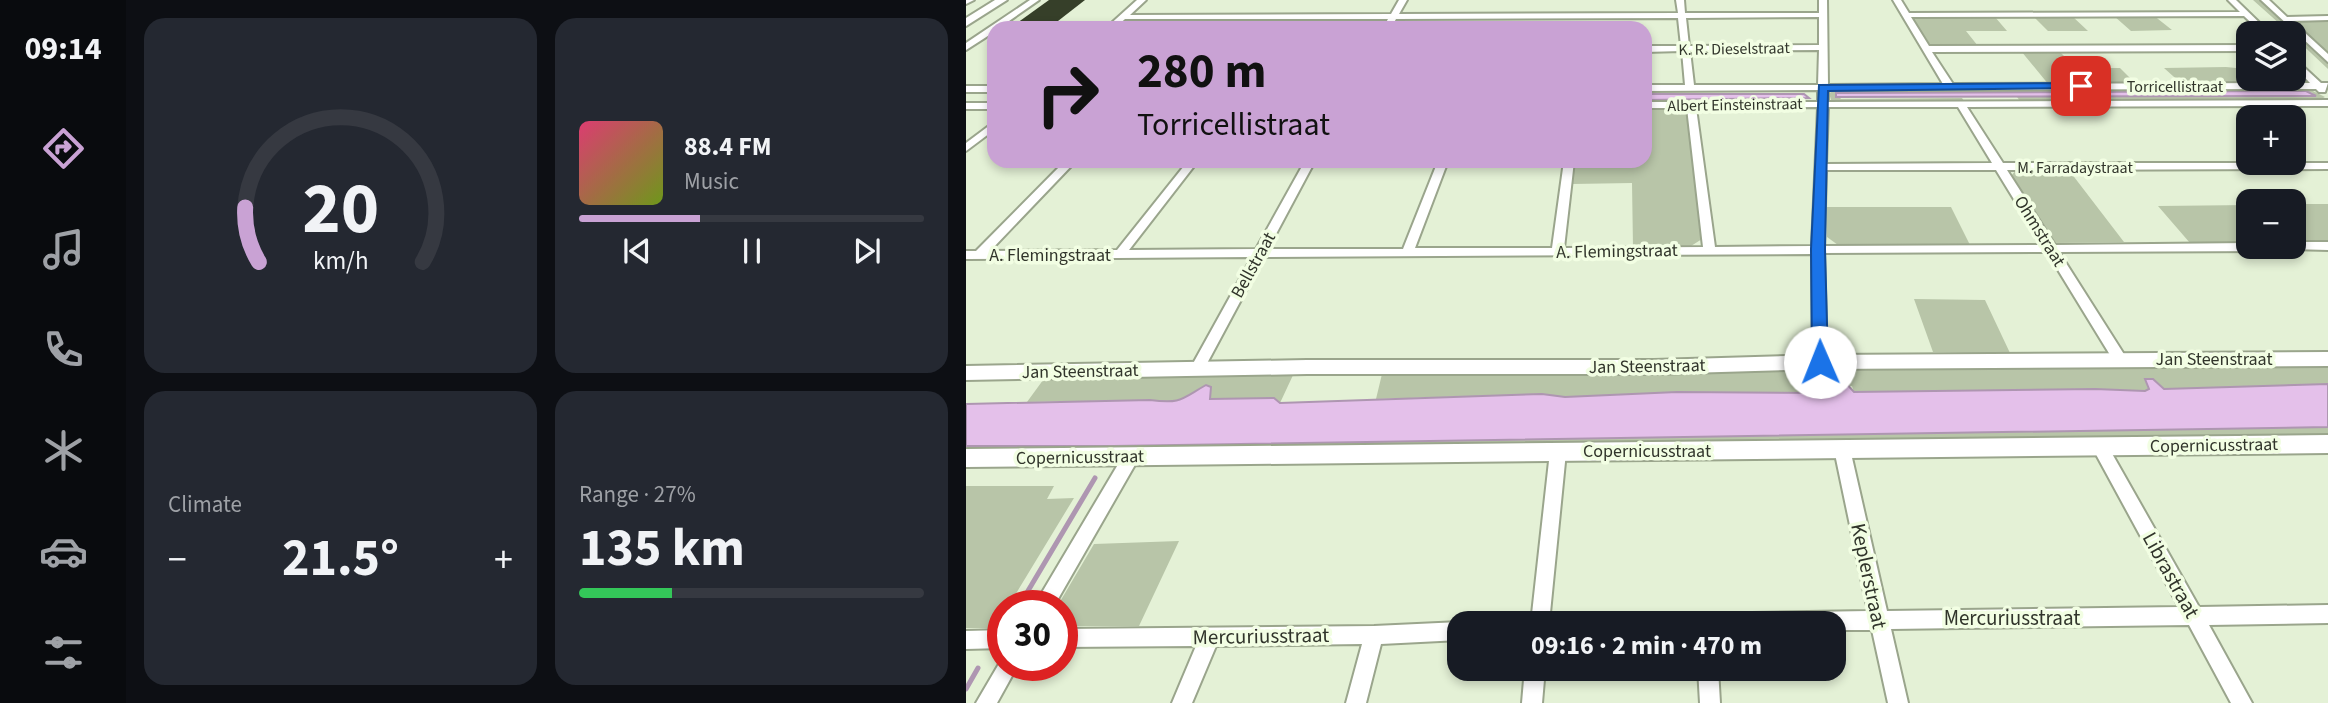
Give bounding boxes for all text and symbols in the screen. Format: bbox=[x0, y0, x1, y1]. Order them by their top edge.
map controls bbox=[2236, 21, 2306, 259]
button: layers bbox=[2236, 21, 2306, 91]
text: 09:14 bbox=[24, 26, 102, 72]
text: 280 m bbox=[1137, 37, 1266, 107]
street label: K. R. Dieselstraat bbox=[1678, 37, 1791, 61]
icon: right bbox=[1022, 49, 1113, 140]
pin bbox=[2051, 56, 2111, 116]
icon: arrive bbox=[2062, 67, 2100, 105]
street label: Torricellistraat bbox=[2127, 76, 2224, 98]
street label: Albert Einsteinstraat bbox=[1667, 93, 1803, 117]
text: Torricellistraat bbox=[1137, 102, 1330, 148]
button: + bbox=[2236, 105, 2306, 175]
icon: directions bbox=[39, 124, 88, 173]
text: 88.4 FM bbox=[684, 128, 772, 165]
text: 20 bbox=[302, 157, 379, 261]
street label: M. Farradaystraat bbox=[2017, 157, 2133, 179]
text: Music bbox=[684, 165, 739, 198]
button: − bbox=[2236, 189, 2306, 259]
street label: Ohmstraat bbox=[2008, 191, 2071, 272]
icon: music bbox=[39, 225, 88, 274]
street label: Bellstraat bbox=[1225, 228, 1282, 303]
icon: previous bbox=[618, 232, 656, 270]
icon: pause bbox=[733, 232, 771, 270]
icon: next bbox=[848, 232, 886, 270]
street label: A. Flemingstraat bbox=[1556, 238, 1678, 265]
text: km/h bbox=[313, 243, 368, 279]
street label: A. Flemingstraat bbox=[989, 243, 1111, 268]
icon: phone bbox=[39, 325, 88, 374]
position arrow bbox=[1783, 325, 1857, 399]
street label: Jan Steenstraat bbox=[2156, 347, 2272, 372]
street label: Jan Steenstraat bbox=[1588, 353, 1706, 380]
street label: Jan Steenstraat bbox=[1021, 358, 1139, 385]
icon: climate bbox=[39, 426, 88, 475]
street label: Copernicusstraat bbox=[2150, 432, 2278, 459]
street label: Copernicusstraat bbox=[1583, 439, 1711, 464]
street label: Copernicusstraat bbox=[1016, 444, 1144, 471]
text: Range · 27% bbox=[579, 478, 696, 511]
text: Climate bbox=[168, 488, 242, 521]
text: 135 km bbox=[579, 512, 745, 586]
street label: Keplerstraat bbox=[1843, 520, 1895, 632]
text: 21.5° bbox=[282, 522, 399, 596]
street label: Librastraat bbox=[2135, 526, 2207, 624]
icon: car bbox=[39, 527, 88, 576]
text: − bbox=[168, 533, 187, 587]
text: + bbox=[494, 533, 513, 587]
speed limit sign: 30 bbox=[987, 590, 1078, 681]
street label: Mercuriusstraat bbox=[1944, 603, 2080, 633]
street label: Mercuriusstraat bbox=[1192, 620, 1330, 652]
text: 09:16 · 2 min · 470 m bbox=[1531, 627, 1762, 664]
icon: filters bbox=[39, 628, 88, 677]

